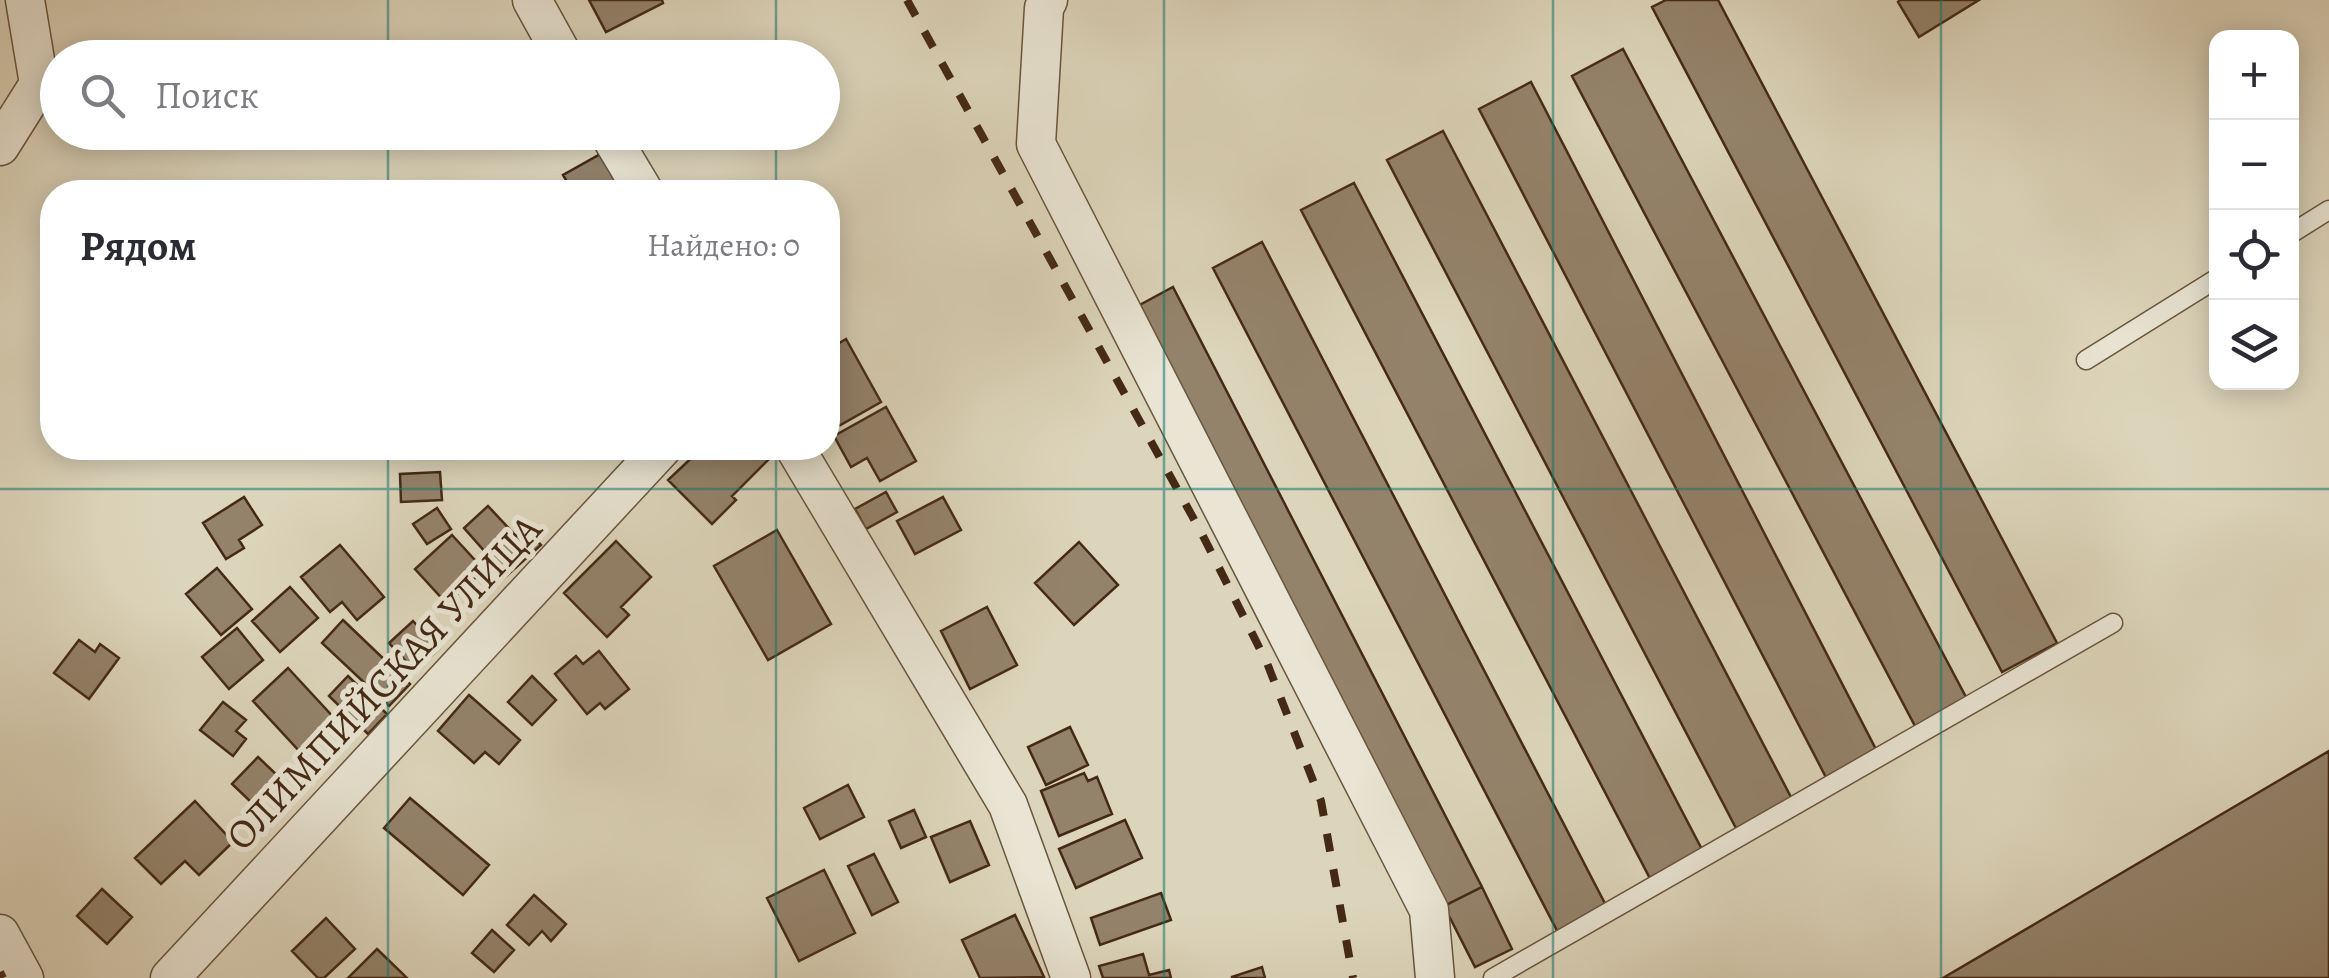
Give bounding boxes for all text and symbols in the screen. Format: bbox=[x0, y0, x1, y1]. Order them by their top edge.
map controls bbox=[2209, 30, 2299, 390]
button: + bbox=[2209, 30, 2299, 120]
search box bbox=[40, 40, 840, 150]
icon: search bbox=[75, 68, 130, 123]
text: Поиск bbox=[155, 69, 259, 121]
button: − bbox=[2209, 120, 2299, 210]
button: locate bbox=[2209, 210, 2299, 300]
text: Рядом bbox=[80, 217, 197, 274]
text: Найдено: 0 bbox=[647, 223, 800, 267]
button: layers bbox=[2209, 300, 2299, 390]
street label: ОЛИМПИЙСКАЯ УЛИЦА bbox=[213, 502, 554, 862]

